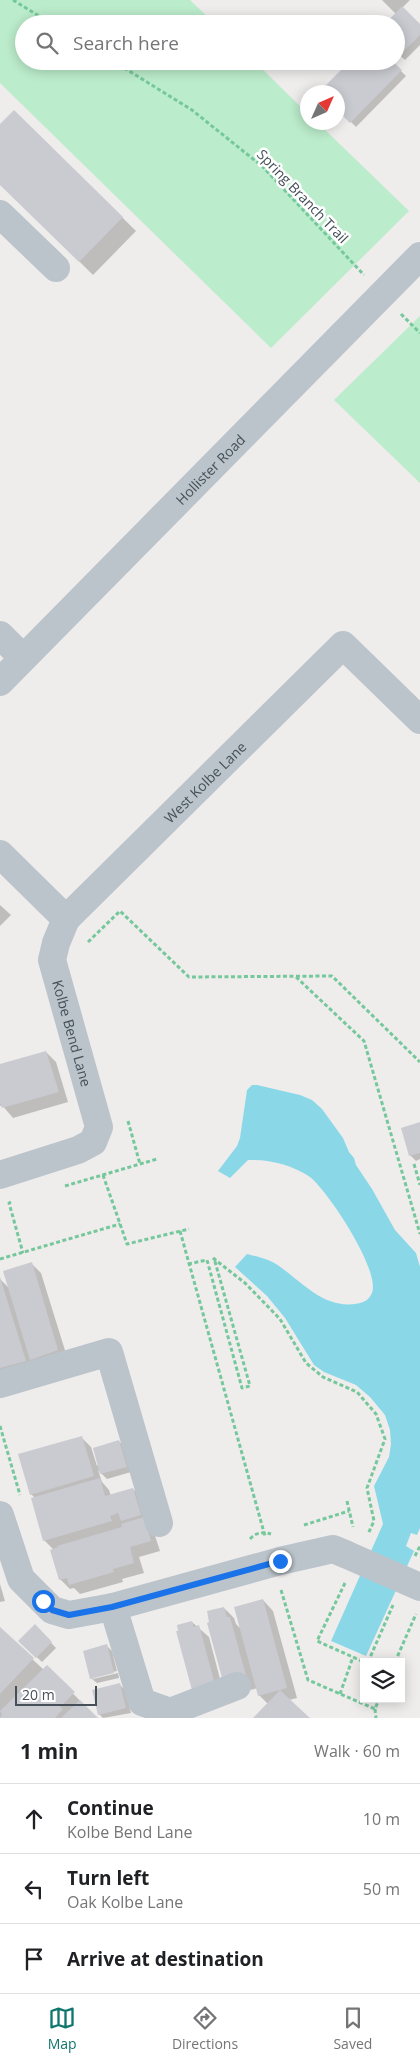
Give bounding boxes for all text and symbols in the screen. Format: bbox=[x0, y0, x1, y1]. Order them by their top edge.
search box bbox=[15, 15, 405, 70]
icon: search bbox=[33, 29, 61, 57]
text: Search here bbox=[73, 30, 179, 56]
north arrow bbox=[300, 85, 345, 130]
street label: Spring Branch Trail bbox=[253, 145, 353, 247]
street label: Hollister Road bbox=[171, 430, 249, 508]
street label: West Kolbe Lane bbox=[159, 737, 250, 827]
street label: Kolbe Bend Lane bbox=[49, 978, 97, 1089]
route end bbox=[269, 1550, 292, 1573]
route start bbox=[32, 1590, 55, 1613]
map controls bbox=[360, 1658, 405, 1703]
button: layers bbox=[360, 1658, 405, 1703]
scale bar bbox=[15, 1683, 98, 1706]
text: 20 m bbox=[22, 1685, 55, 1704]
text: 1 min bbox=[20, 1737, 78, 1765]
text: Walk · 60 m bbox=[314, 1740, 400, 1762]
text: Continue bbox=[67, 1795, 154, 1821]
icon: ahead bbox=[20, 1805, 48, 1833]
text: 10 m bbox=[363, 1808, 400, 1830]
text: Kolbe Bend Lane bbox=[67, 1821, 193, 1843]
text: Turn left bbox=[67, 1865, 149, 1891]
icon: left bbox=[20, 1875, 48, 1903]
text: 50 m bbox=[363, 1878, 400, 1900]
text: Oak Kolbe Lane bbox=[67, 1891, 183, 1913]
icon: arrive bbox=[20, 1945, 48, 1973]
text: Arrive at destination bbox=[67, 1946, 264, 1972]
tab: Map bbox=[48, 2004, 77, 2053]
tab: Directions bbox=[172, 2004, 238, 2053]
tab: Saved bbox=[333, 2004, 372, 2053]

